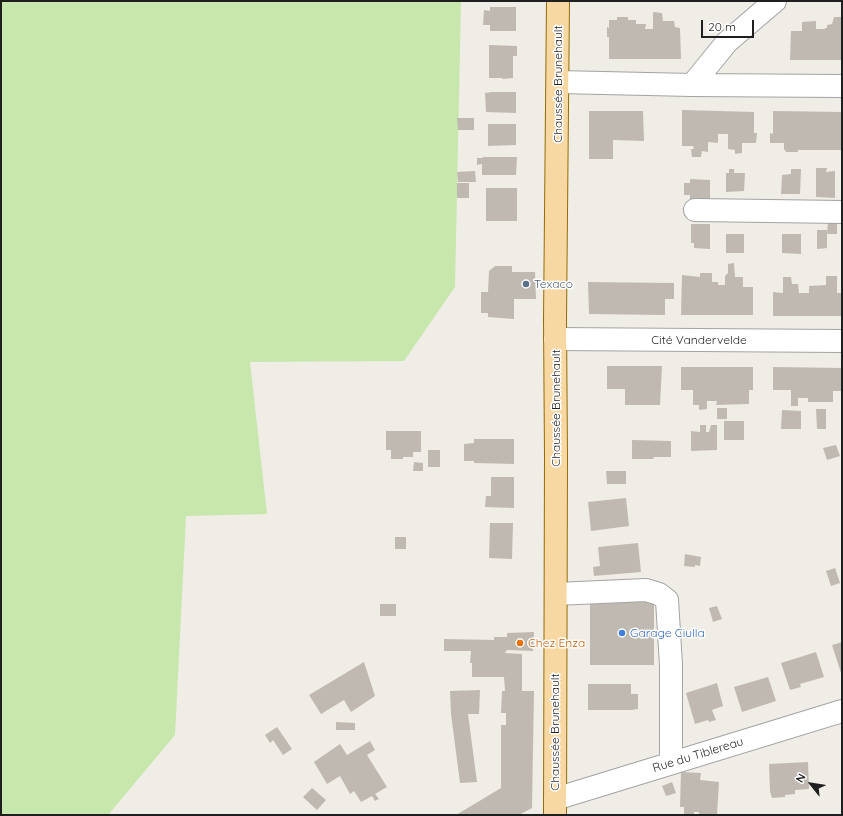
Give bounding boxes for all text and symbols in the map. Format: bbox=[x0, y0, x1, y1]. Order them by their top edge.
scale bar bbox=[703, 12, 756, 38]
text: 20 m bbox=[708, 19, 736, 34]
street label: Chaussée Brunehault bbox=[551, 25, 565, 143]
place label: Texaco bbox=[534, 277, 573, 291]
marker: Texaco bbox=[521, 279, 531, 289]
street label: Cité Vandervelde bbox=[651, 333, 747, 347]
street label: Chaussée Brunehault bbox=[549, 349, 563, 467]
place label: Garage Ciulla bbox=[630, 626, 705, 640]
marker: Garage Ciulla bbox=[617, 628, 627, 638]
place label: Chez Enza bbox=[528, 636, 585, 650]
marker: Chez Enza bbox=[515, 638, 525, 648]
street label: Chaussée Brunehault bbox=[548, 673, 562, 791]
street label: Rue du Tiblereau bbox=[651, 734, 745, 776]
north arrow bbox=[791, 764, 831, 804]
text: N bbox=[793, 771, 809, 785]

